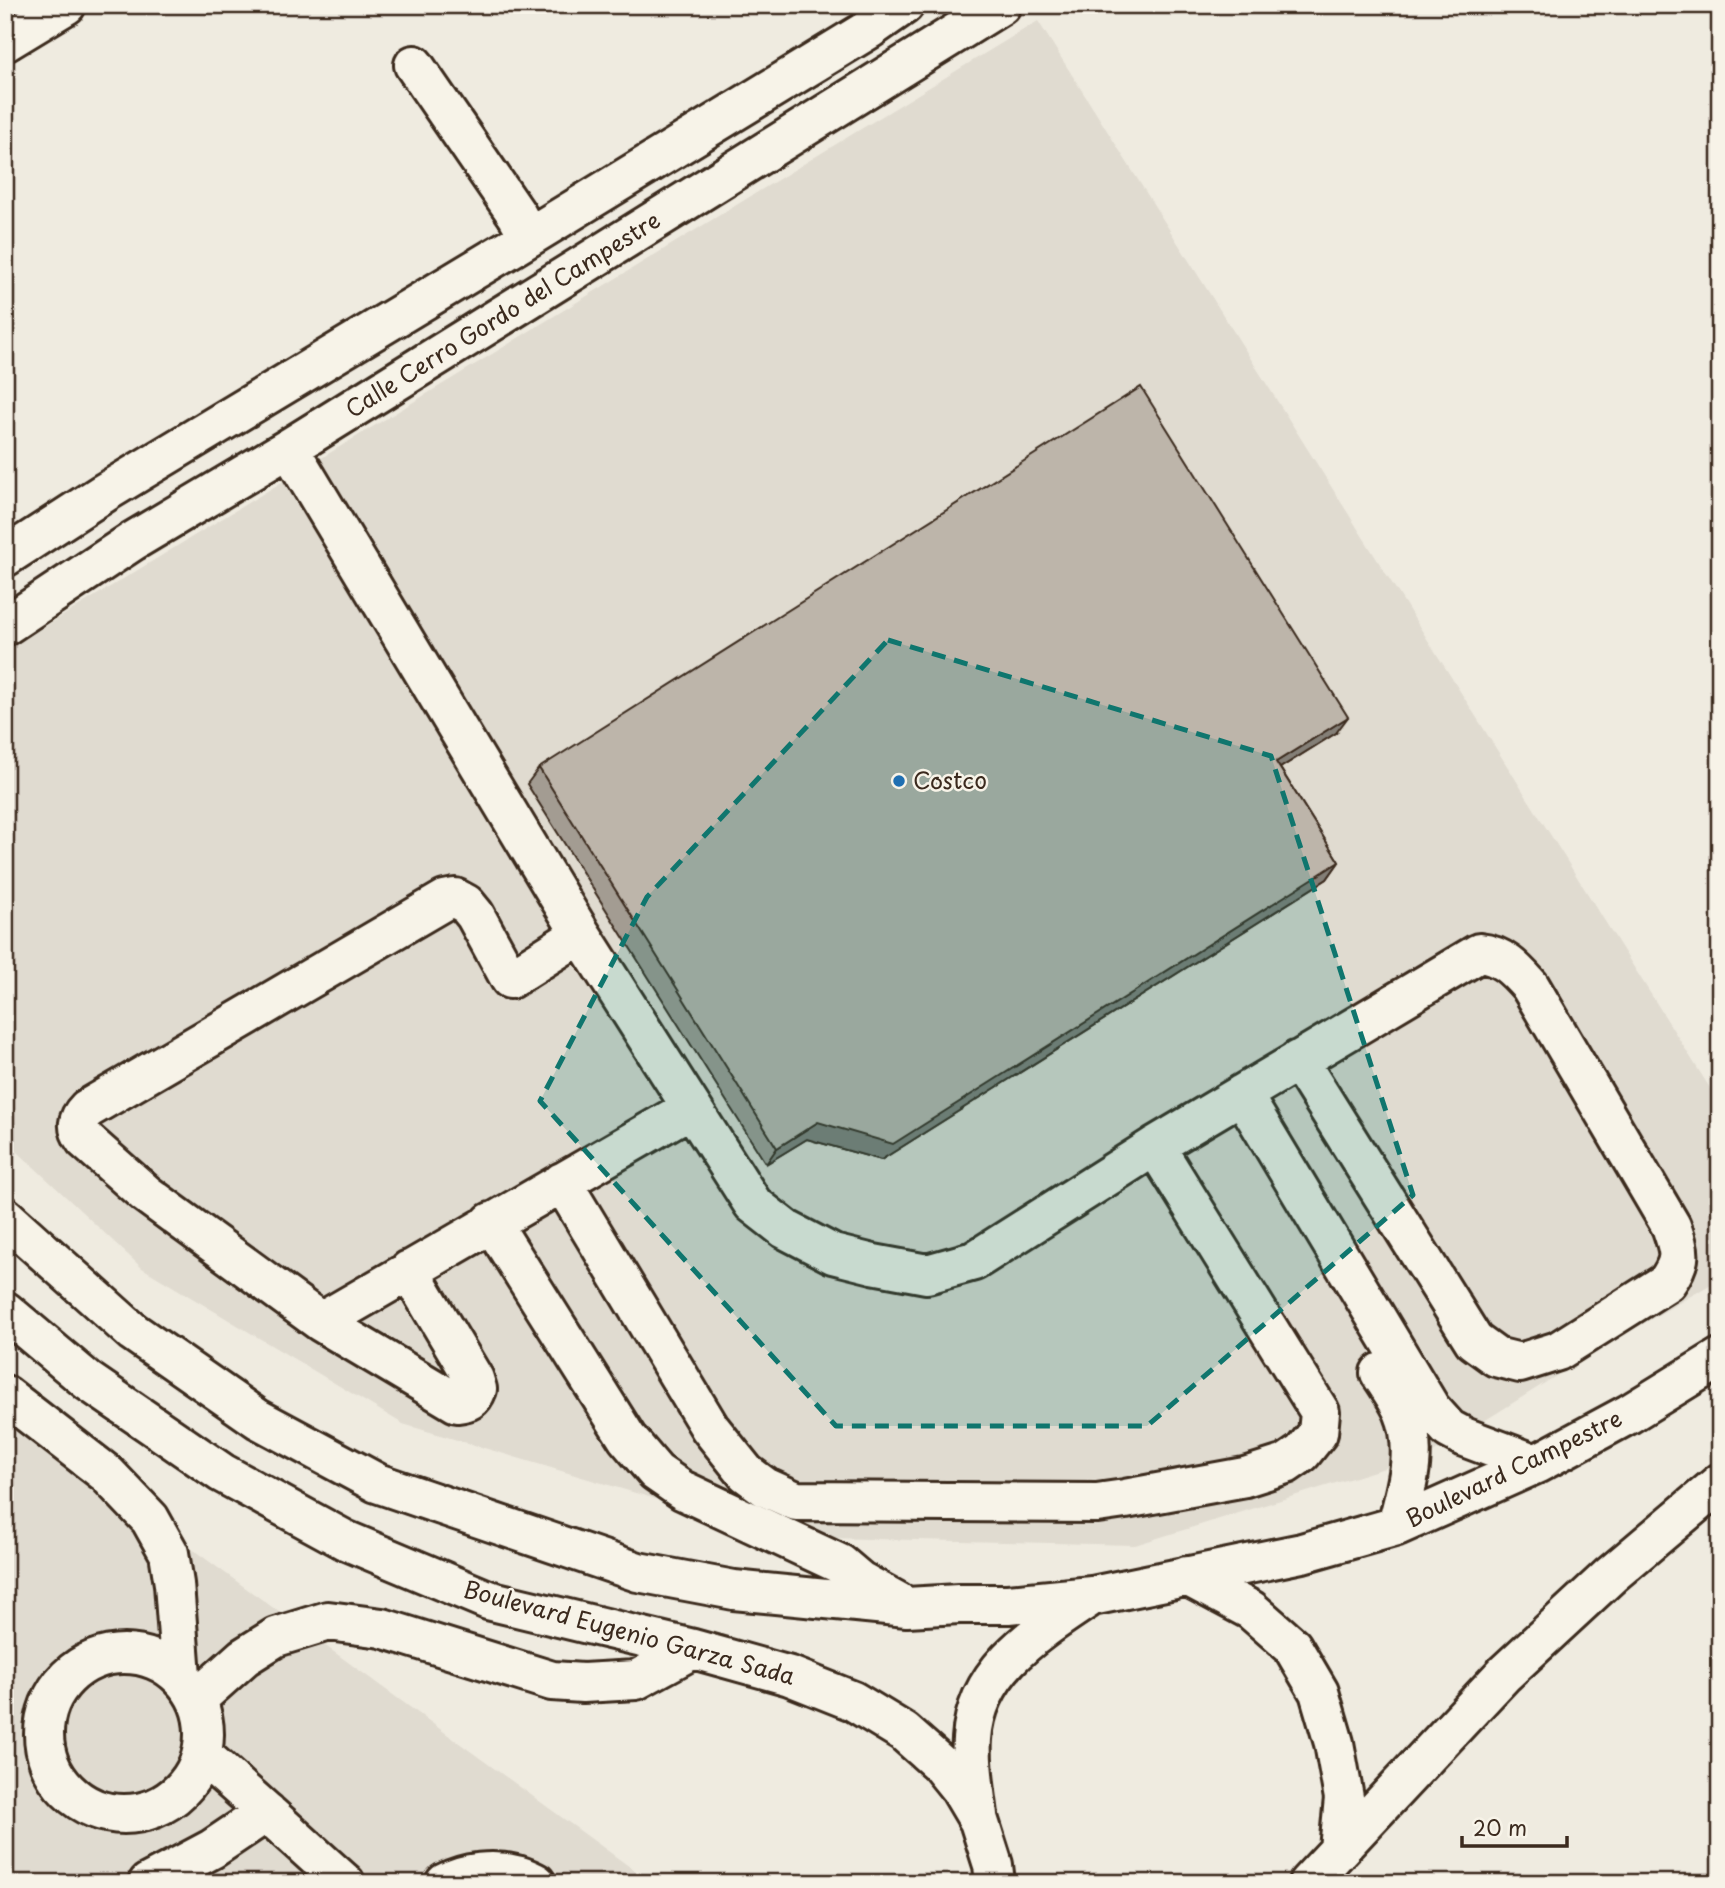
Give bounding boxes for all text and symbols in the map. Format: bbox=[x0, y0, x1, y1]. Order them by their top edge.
street label: Calle Cerro Gordo del Campestre bbox=[338, 202, 667, 425]
place label: Costco bbox=[913, 762, 987, 797]
marker: Costco bbox=[891, 773, 907, 789]
street label: Boulevard Campestre bbox=[1399, 1400, 1627, 1535]
street label: Boulevard Eugenio Garza Sada bbox=[460, 1570, 799, 1693]
scale bar bbox=[1462, 1804, 1568, 1848]
text: 20 m bbox=[1473, 1811, 1527, 1843]

